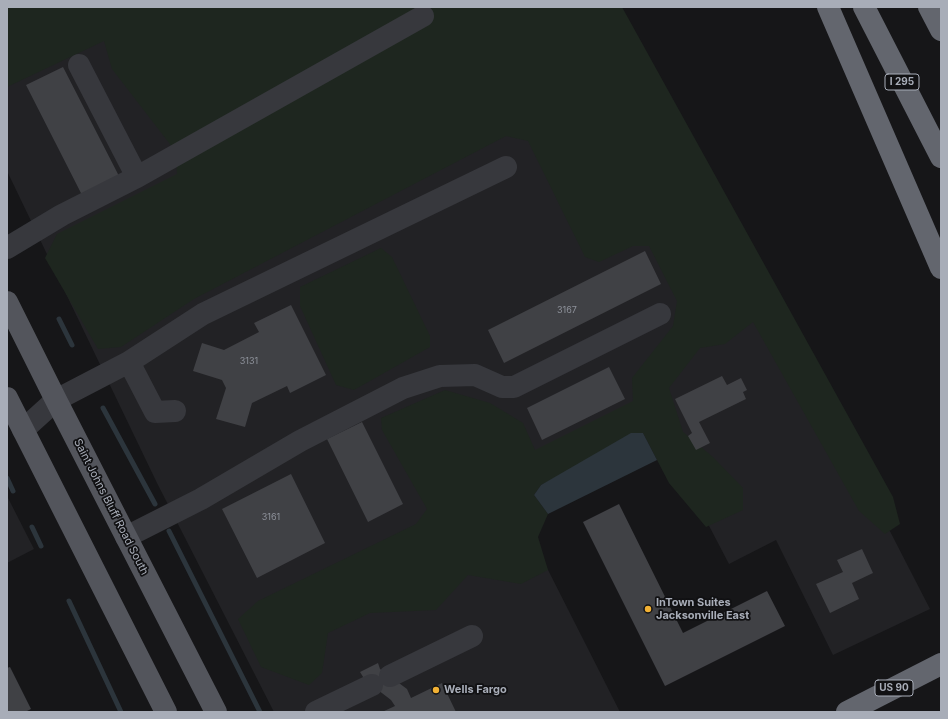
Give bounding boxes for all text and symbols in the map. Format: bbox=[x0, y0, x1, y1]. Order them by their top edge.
road number: I 295 bbox=[885, 74, 919, 90]
house number: 3167 bbox=[557, 305, 577, 315]
house number: 3131 bbox=[240, 356, 258, 366]
street label: Saint Johns Bluff Road South bbox=[71, 437, 151, 577]
house number: 3161 bbox=[262, 512, 280, 522]
place label: InTown Suites Jacksonville East bbox=[656, 596, 749, 622]
marker: InTown Suites Jacksonville East bbox=[643, 604, 653, 614]
road number: US 90 bbox=[875, 680, 913, 696]
place label: Wells Fargo bbox=[444, 683, 507, 697]
marker: Wells Fargo bbox=[431, 685, 441, 695]

